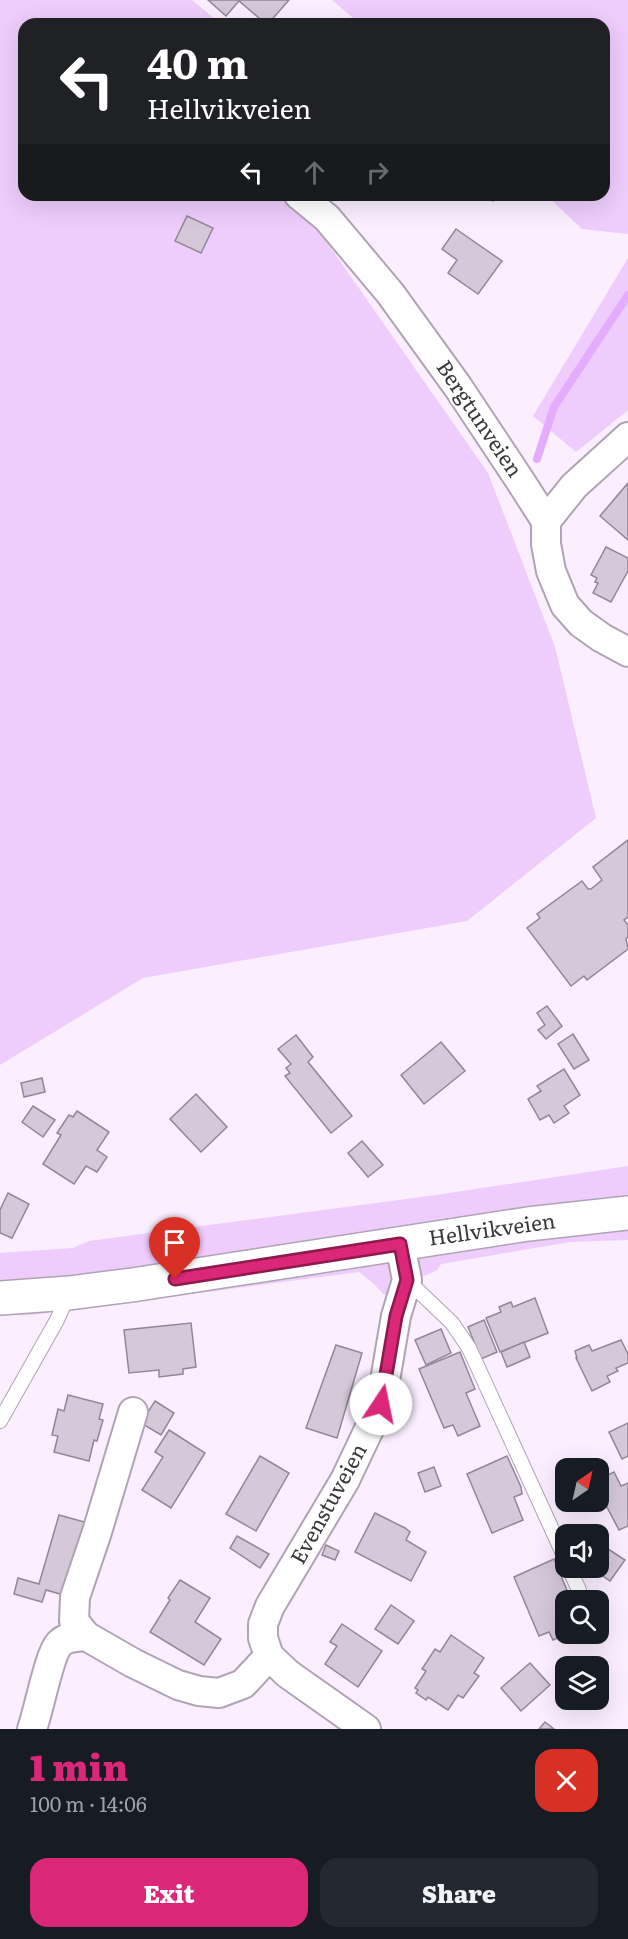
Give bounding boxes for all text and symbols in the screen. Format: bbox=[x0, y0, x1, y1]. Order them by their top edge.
text: 40 m bbox=[147, 30, 248, 92]
icon: left bbox=[48, 42, 126, 120]
text: Hellvikveien bbox=[147, 87, 311, 127]
icon: left bbox=[235, 156, 268, 189]
icon: ahead bbox=[298, 156, 331, 189]
icon: right bbox=[361, 156, 394, 189]
street label: Bergtunveien bbox=[430, 353, 532, 482]
street label: Hellvikveien bbox=[426, 1203, 557, 1252]
pin bbox=[149, 1217, 200, 1279]
icon: arrive bbox=[158, 1226, 191, 1259]
position arrow bbox=[349, 1372, 413, 1436]
street label: Evenstuveien bbox=[281, 1437, 373, 1569]
north arrow bbox=[555, 1458, 609, 1512]
map controls bbox=[555, 1458, 609, 1710]
button: sound bbox=[555, 1524, 609, 1578]
button: search bbox=[555, 1590, 609, 1644]
button: layers bbox=[555, 1656, 609, 1710]
text: 1 min bbox=[30, 1739, 128, 1792]
button: close bbox=[535, 1749, 598, 1812]
text: 100 m · 14:06 bbox=[30, 1788, 147, 1818]
button: Exit bbox=[30, 1858, 308, 1927]
button: Share bbox=[320, 1858, 598, 1927]

